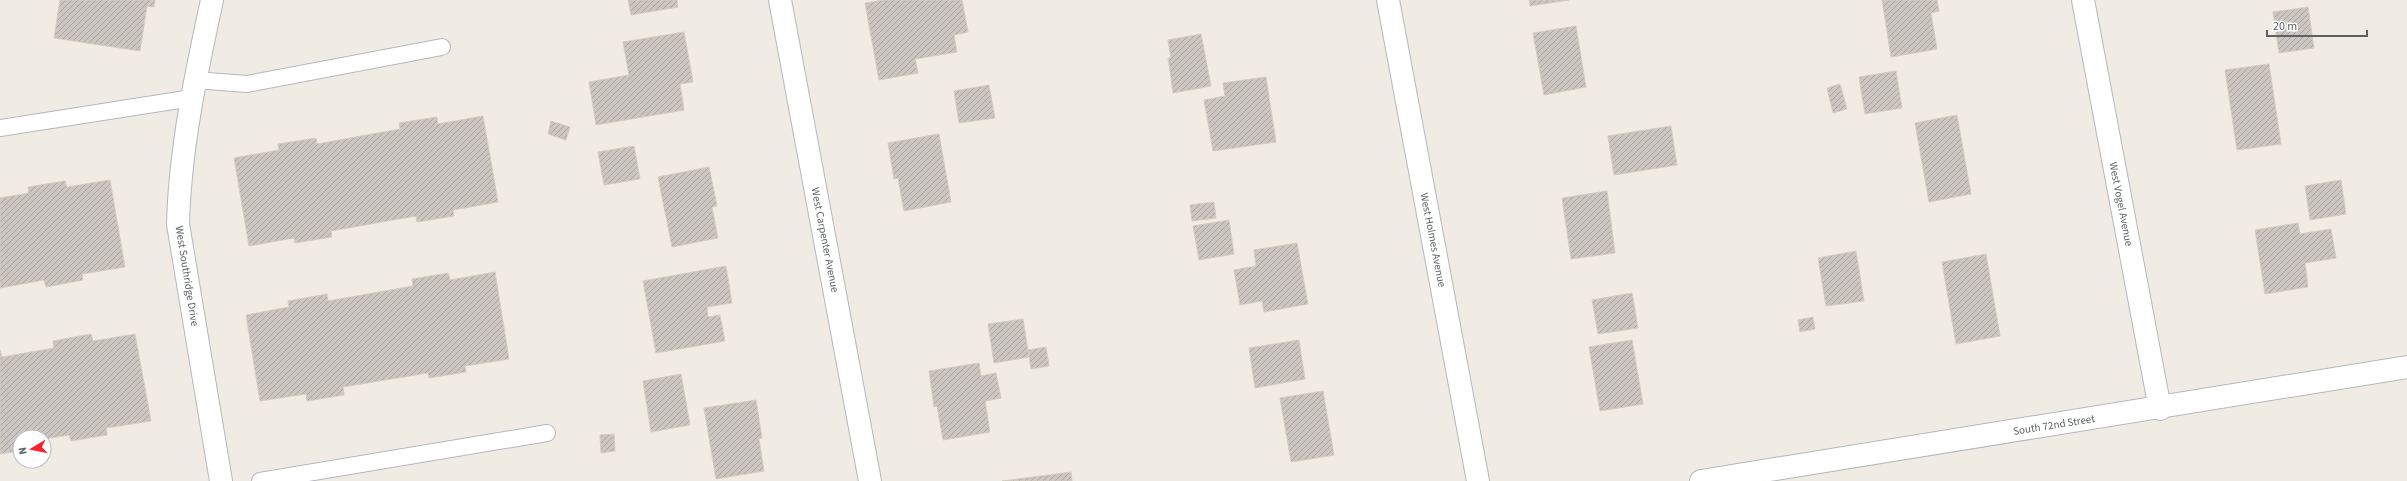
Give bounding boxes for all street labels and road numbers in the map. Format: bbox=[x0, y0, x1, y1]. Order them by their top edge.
street label: West Vogel Avenue bbox=[2105, 161, 2137, 248]
street label: West Carpenter Avenue bbox=[807, 186, 843, 294]
street label: West Holmes Avenue bbox=[1417, 192, 1450, 289]
street label: West Southridge Drive bbox=[172, 225, 202, 328]
street label: South 72nd Street bbox=[2012, 411, 2096, 439]

